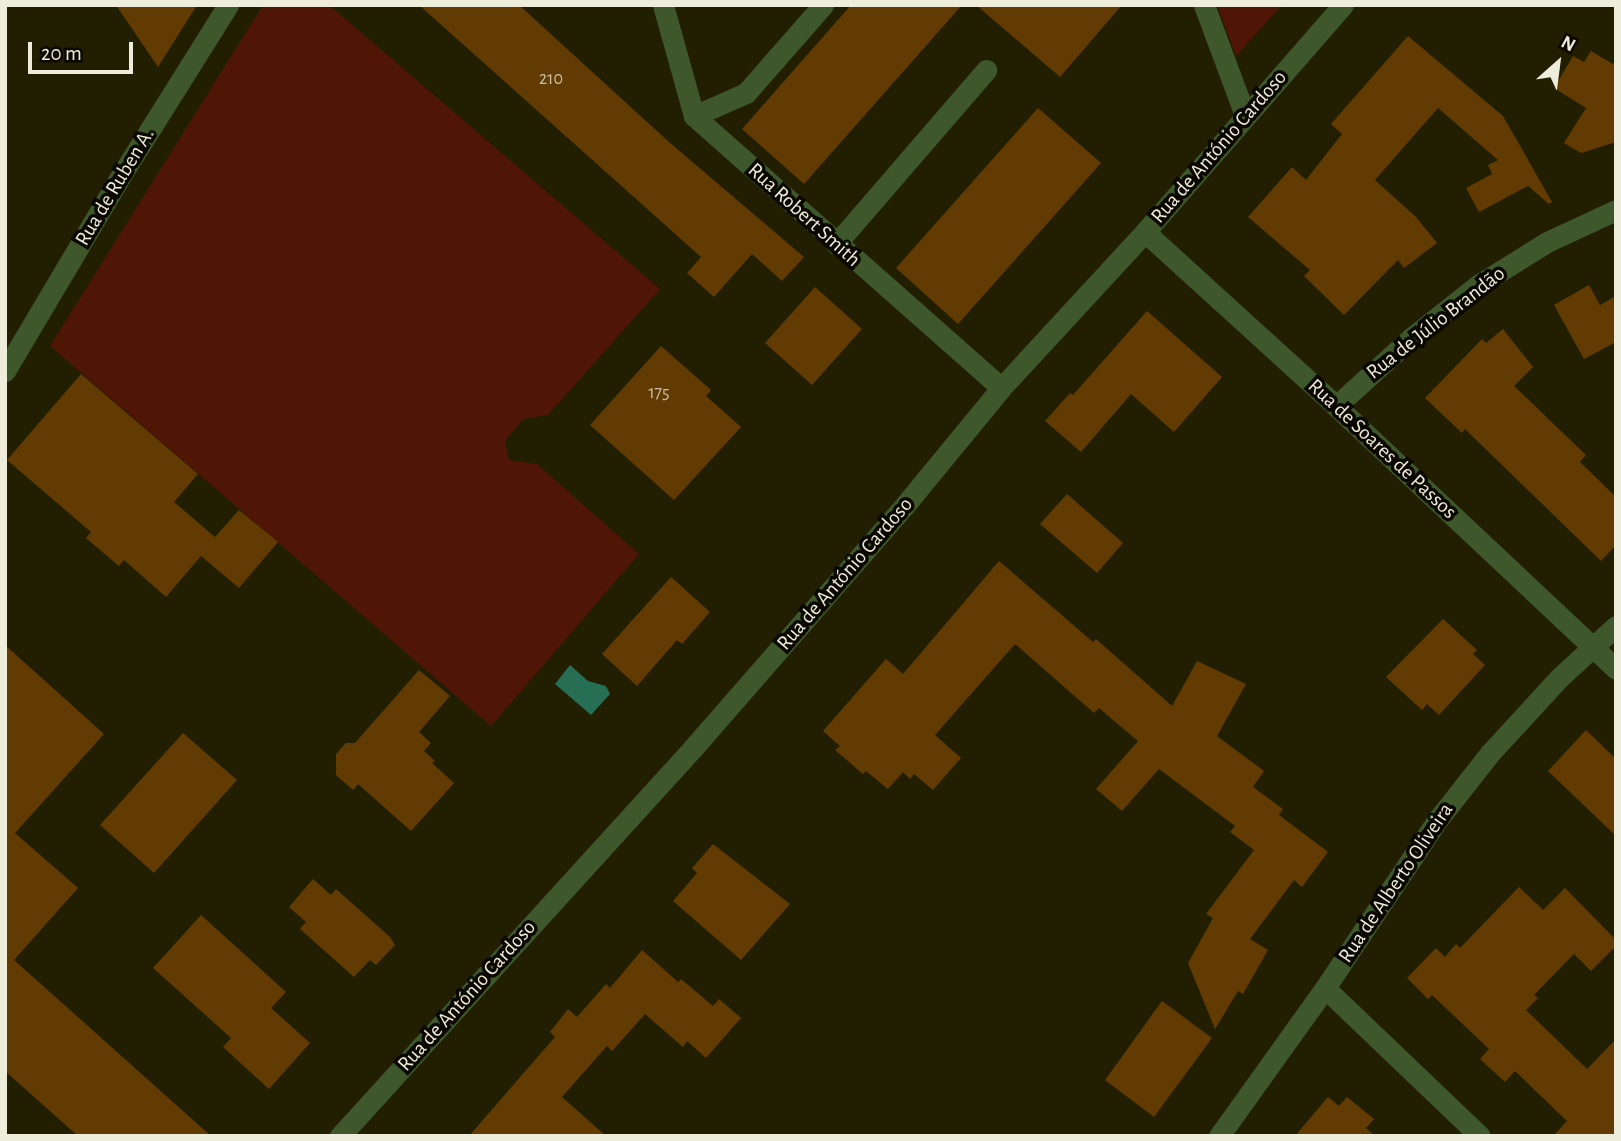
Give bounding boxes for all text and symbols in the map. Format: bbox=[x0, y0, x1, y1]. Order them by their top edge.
scale bar bbox=[32, 28, 136, 72]
north arrow bbox=[1523, 28, 1593, 98]
text: N bbox=[1558, 33, 1578, 56]
text: 20 m bbox=[41, 43, 82, 64]
street label: Rua de António Cardoso bbox=[1146, 65, 1292, 229]
house number: 210 bbox=[539, 68, 563, 90]
street label: Rua de Ruben A. bbox=[70, 124, 160, 250]
street label: Rua Robert Smith bbox=[742, 158, 866, 272]
street label: Rua de Júlio Brandão bbox=[1362, 261, 1510, 385]
street label: Rua de Soares de Passos bbox=[1303, 374, 1461, 524]
house number: 175 bbox=[648, 382, 670, 404]
street label: Rua de António Cardoso bbox=[772, 492, 918, 656]
street label: Rua de Alberto Oliveira bbox=[1333, 798, 1459, 968]
street label: Rua de António Cardoso bbox=[393, 915, 541, 1077]

